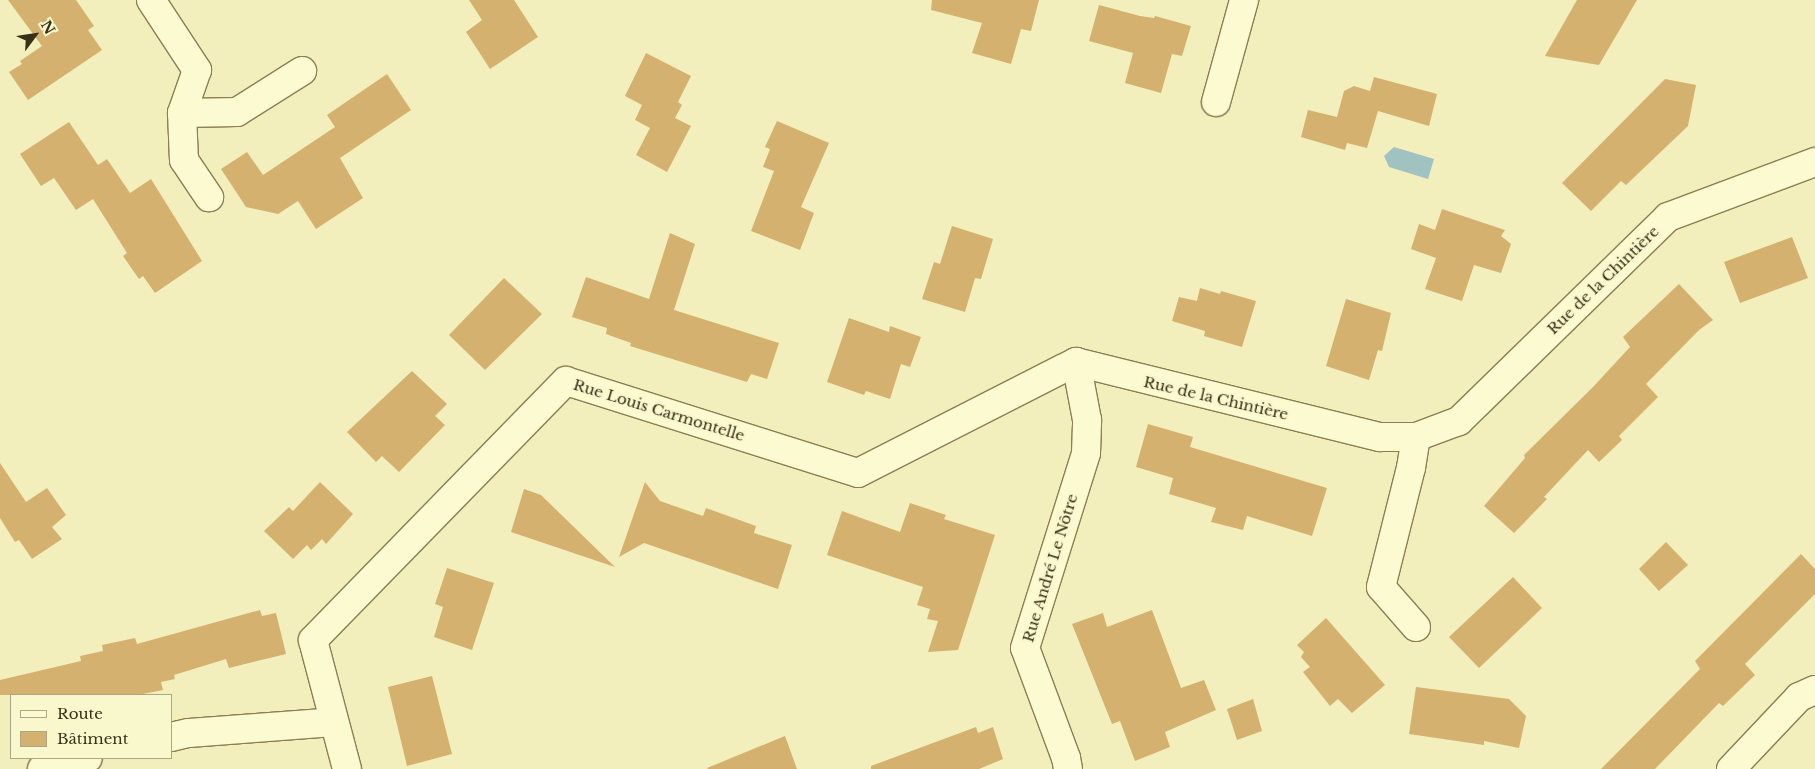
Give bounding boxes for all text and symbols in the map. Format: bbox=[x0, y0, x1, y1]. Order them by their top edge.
north arrow bbox=[10, 10, 60, 60]
text: N bbox=[37, 17, 59, 38]
street label: Rue de la Chintière bbox=[1543, 222, 1663, 338]
street label: Rue de la Chintière bbox=[1142, 373, 1290, 423]
street label: Rue Louis Carmontelle bbox=[571, 375, 747, 445]
street label: Rue André Le Nôtre bbox=[1019, 491, 1081, 645]
legend bbox=[10, 694, 172, 759]
text: Route bbox=[57, 704, 103, 723]
text: Bâtiment bbox=[57, 729, 128, 748]

